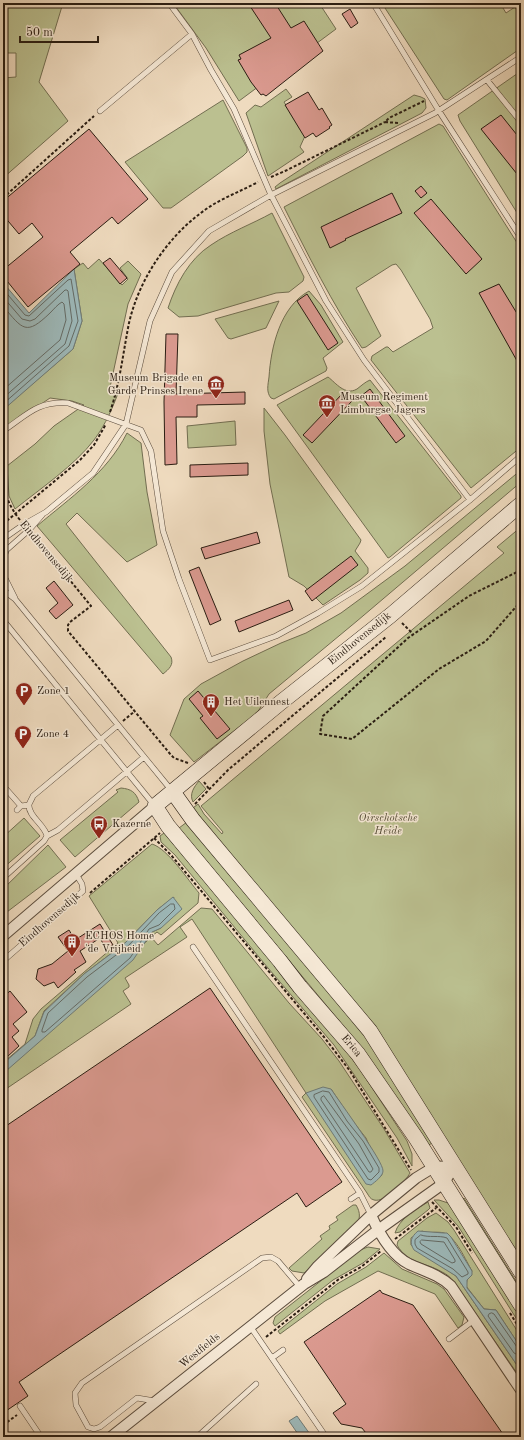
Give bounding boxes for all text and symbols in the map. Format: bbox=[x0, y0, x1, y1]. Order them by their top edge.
scale bar bbox=[20, 18, 98, 44]
text: 50 m bbox=[26, 26, 53, 39]
place label: Museum Brigade en Garde Prinses Irene bbox=[108, 373, 203, 397]
museum icon: Museum Brigade en Garde Prinses Irene bbox=[206, 374, 226, 399]
place label: Museum Regiment Limburgse Jagers bbox=[340, 392, 428, 416]
museum icon: Museum Regiment Limburgse Jagers bbox=[317, 393, 337, 418]
street label: Eindhovensedijk bbox=[17, 519, 75, 585]
street label: Eindhovensedijk bbox=[326, 610, 394, 668]
parking icon: Zone 1 bbox=[14, 681, 34, 706]
place label: Zone 1 bbox=[37, 686, 70, 697]
building icon: Het Uilennest bbox=[201, 692, 221, 717]
place label: Het Uilennest bbox=[224, 697, 290, 708]
parking icon: Zone 4 bbox=[13, 724, 33, 749]
place label: Zone 4 bbox=[36, 729, 69, 740]
park label: Oirschotsche Heide bbox=[358, 813, 418, 837]
bus stop icon: Kazerne bbox=[89, 814, 109, 839]
place label: Kazerne bbox=[112, 819, 151, 830]
street label: Eindhovensedijk bbox=[17, 890, 83, 950]
place label: ECHOS Home 'de Vrijheid' bbox=[85, 931, 154, 955]
building icon: ECHOS Home 'de Vrijheid' bbox=[62, 932, 82, 957]
street label: Erica bbox=[339, 1033, 364, 1060]
street label: Westfields bbox=[178, 1331, 223, 1371]

